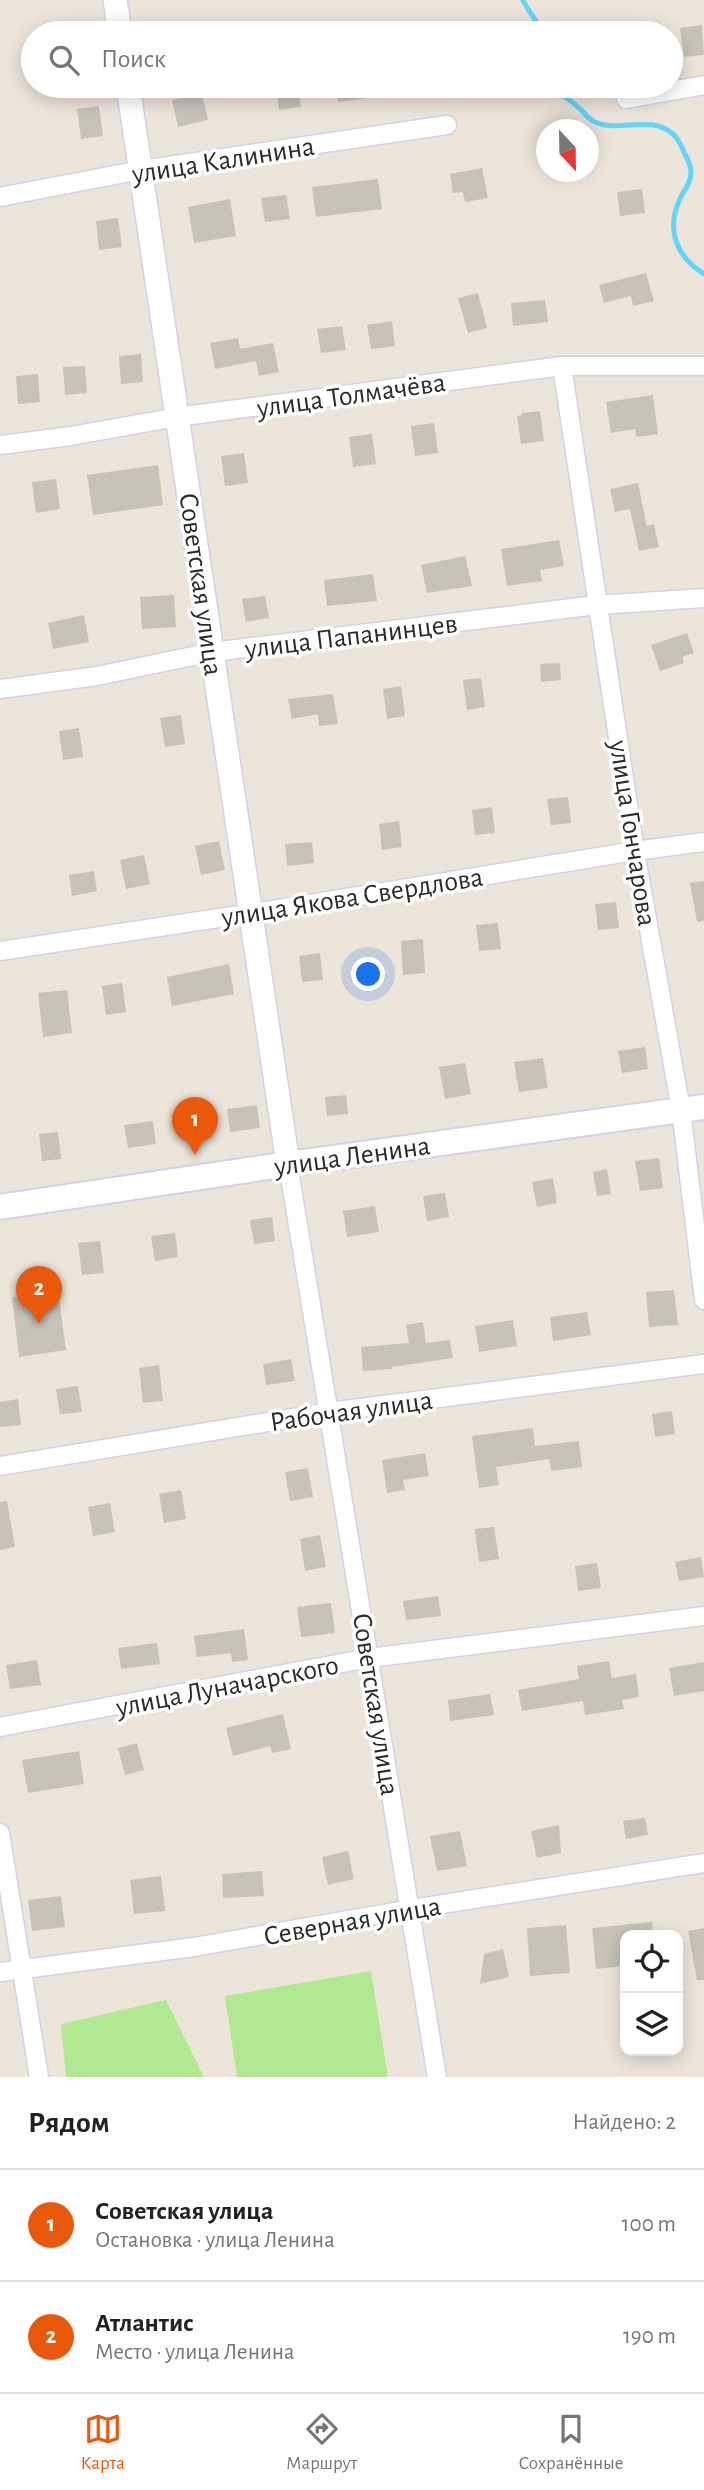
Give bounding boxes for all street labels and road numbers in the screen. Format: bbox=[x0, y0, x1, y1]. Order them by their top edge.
street label: улица Калинина bbox=[129, 133, 317, 189]
street label: улица Толмачёва bbox=[254, 369, 448, 423]
street label: Советская улица bbox=[173, 491, 227, 678]
street label: улица Папанинцев bbox=[242, 610, 459, 664]
street label: улица Гончарова bbox=[603, 737, 661, 929]
street label: улица Якова Свердлова bbox=[219, 863, 485, 933]
street label: улица Ленина bbox=[271, 1132, 432, 1182]
street label: Рабочая улица bbox=[268, 1387, 435, 1437]
street label: Советская улица bbox=[347, 1611, 403, 1798]
street label: улица Луначарского bbox=[113, 1652, 341, 1722]
street label: Северная улица bbox=[261, 1893, 443, 1951]

